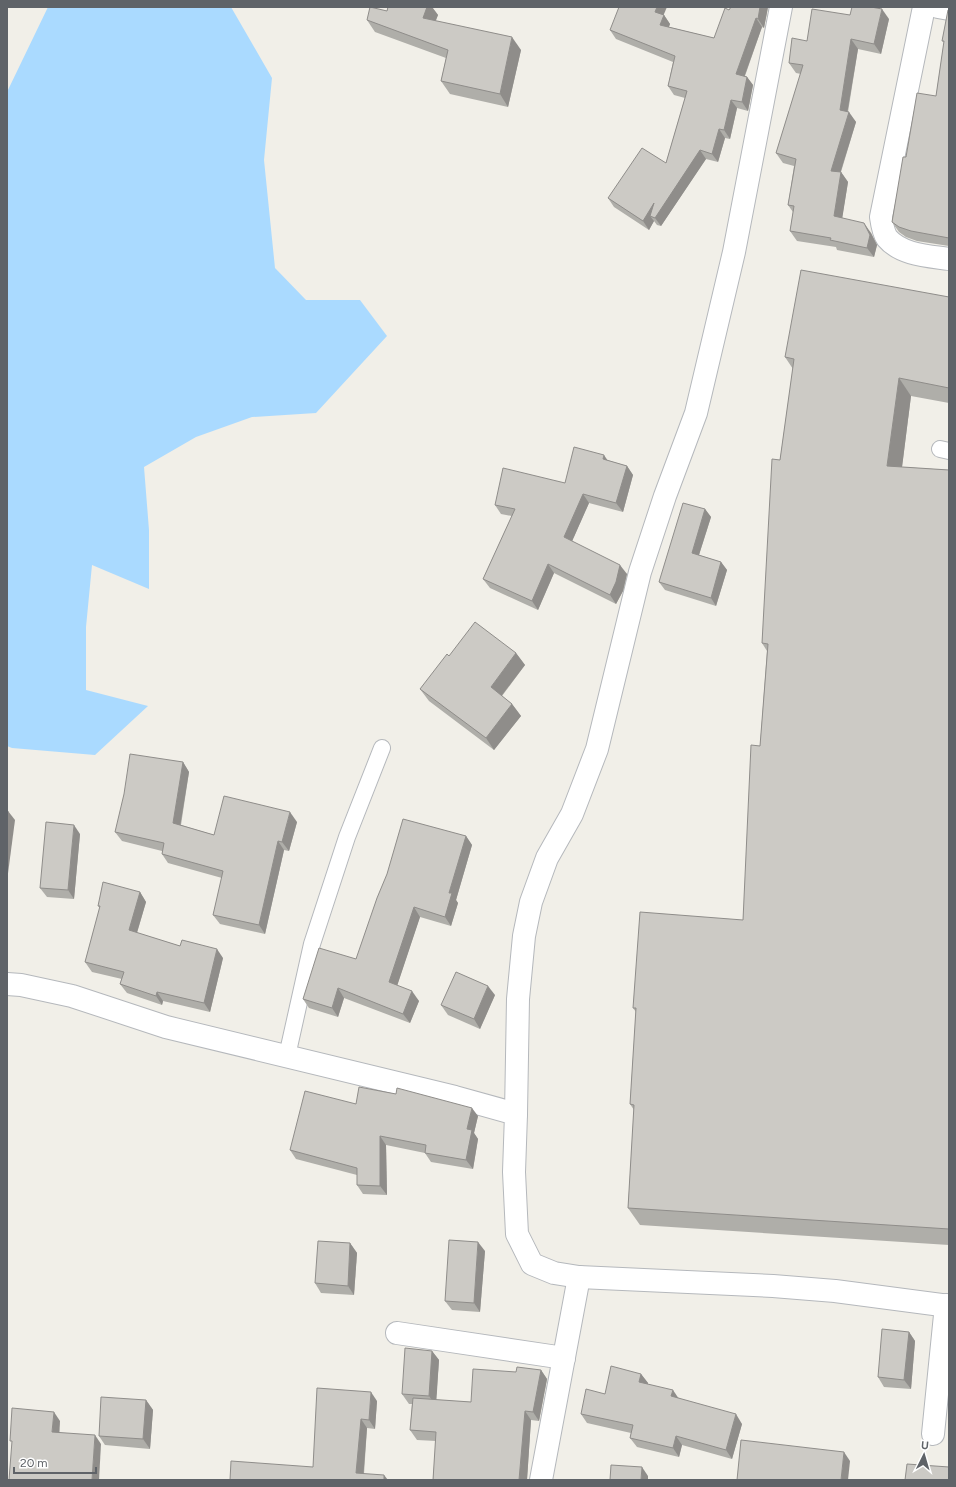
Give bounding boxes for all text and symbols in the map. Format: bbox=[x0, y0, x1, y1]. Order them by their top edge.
north arrow bbox=[904, 1435, 944, 1475]
text: U bbox=[920, 1439, 930, 1452]
scale bar bbox=[14, 1449, 96, 1475]
text: 20 m bbox=[20, 1456, 48, 1470]

